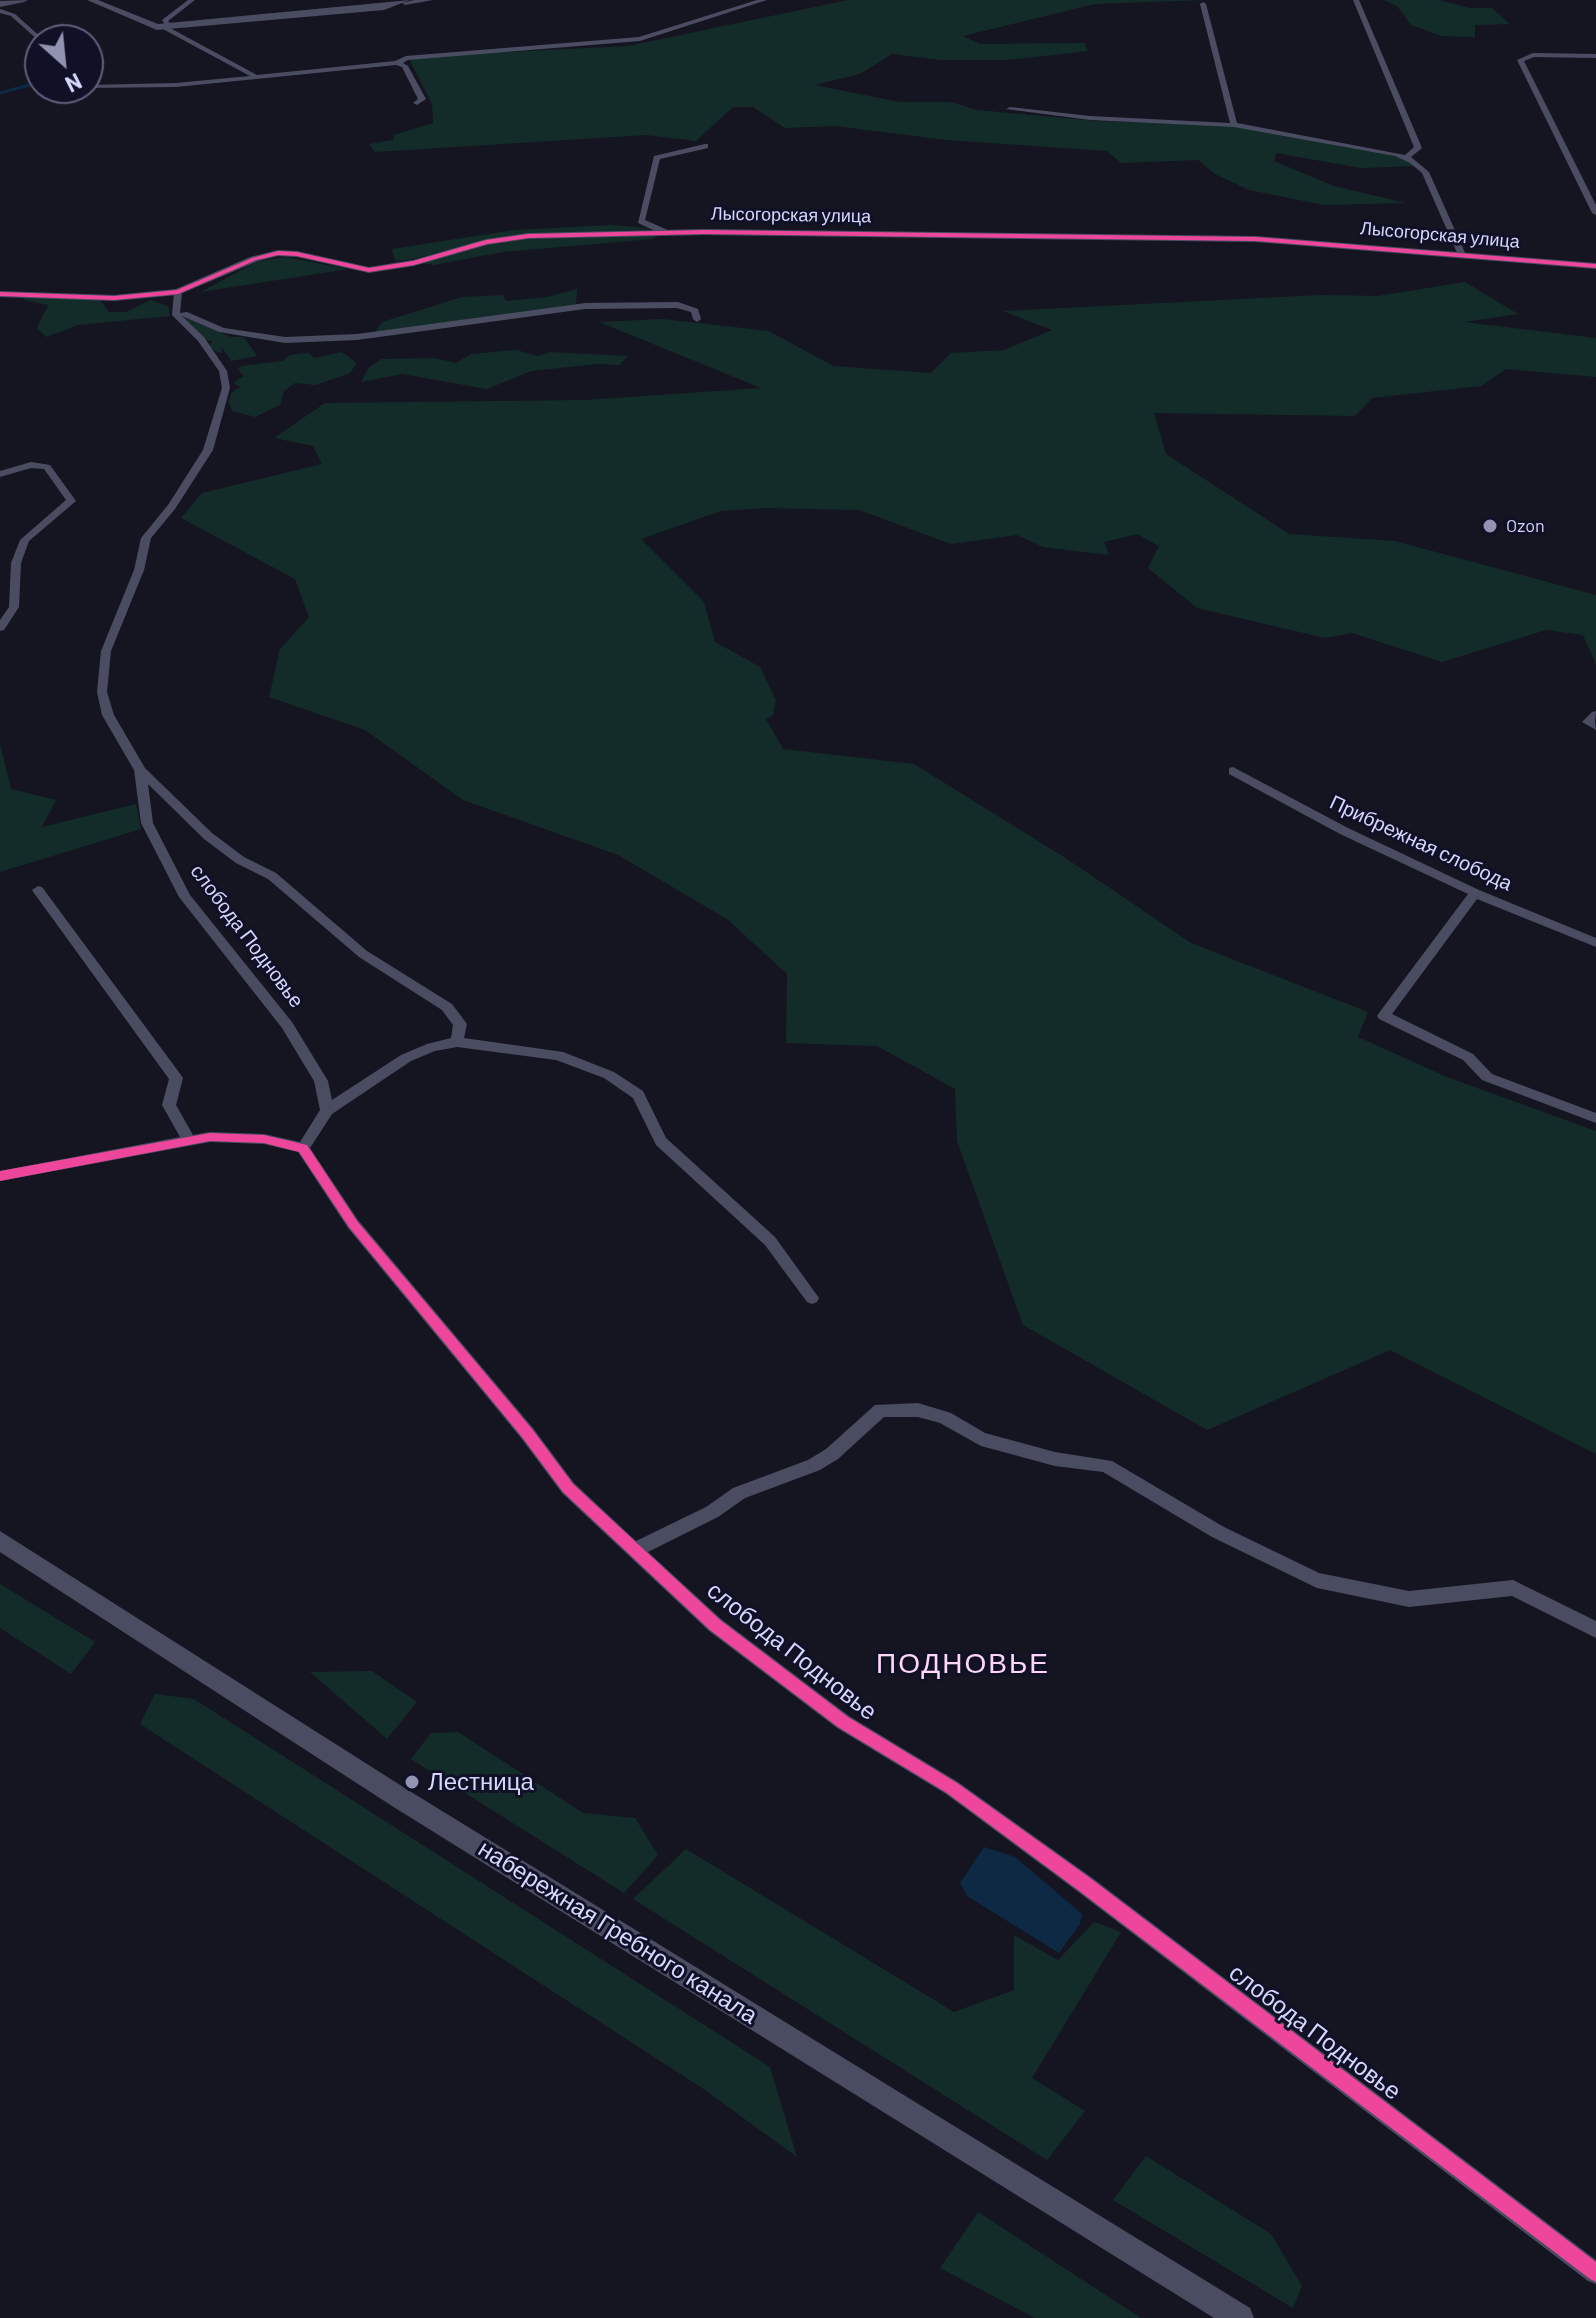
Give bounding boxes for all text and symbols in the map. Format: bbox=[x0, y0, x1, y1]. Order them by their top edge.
north arrow bbox=[24, 24, 104, 104]
text: N bbox=[62, 69, 86, 99]
street label: Лысогорская улица bbox=[711, 203, 871, 227]
street label: Лысогорская улица bbox=[1359, 217, 1521, 253]
place label: Ozon bbox=[1506, 515, 1545, 537]
marker: Ozon bbox=[1481, 517, 1499, 535]
street label: Прибрежная слобода bbox=[1326, 790, 1516, 896]
street label: слобода Подновье bbox=[185, 860, 309, 1012]
street label: слобода Подновье bbox=[701, 1576, 883, 1726]
district label: ПОДНОВЬЕ bbox=[876, 1647, 1050, 1681]
place label: Лестница bbox=[428, 1768, 534, 1796]
marker: Лестница bbox=[403, 1773, 421, 1791]
street label: набережная Гребного канала bbox=[473, 1834, 763, 2030]
street label: слобода Подновье bbox=[1223, 1958, 1407, 2106]

